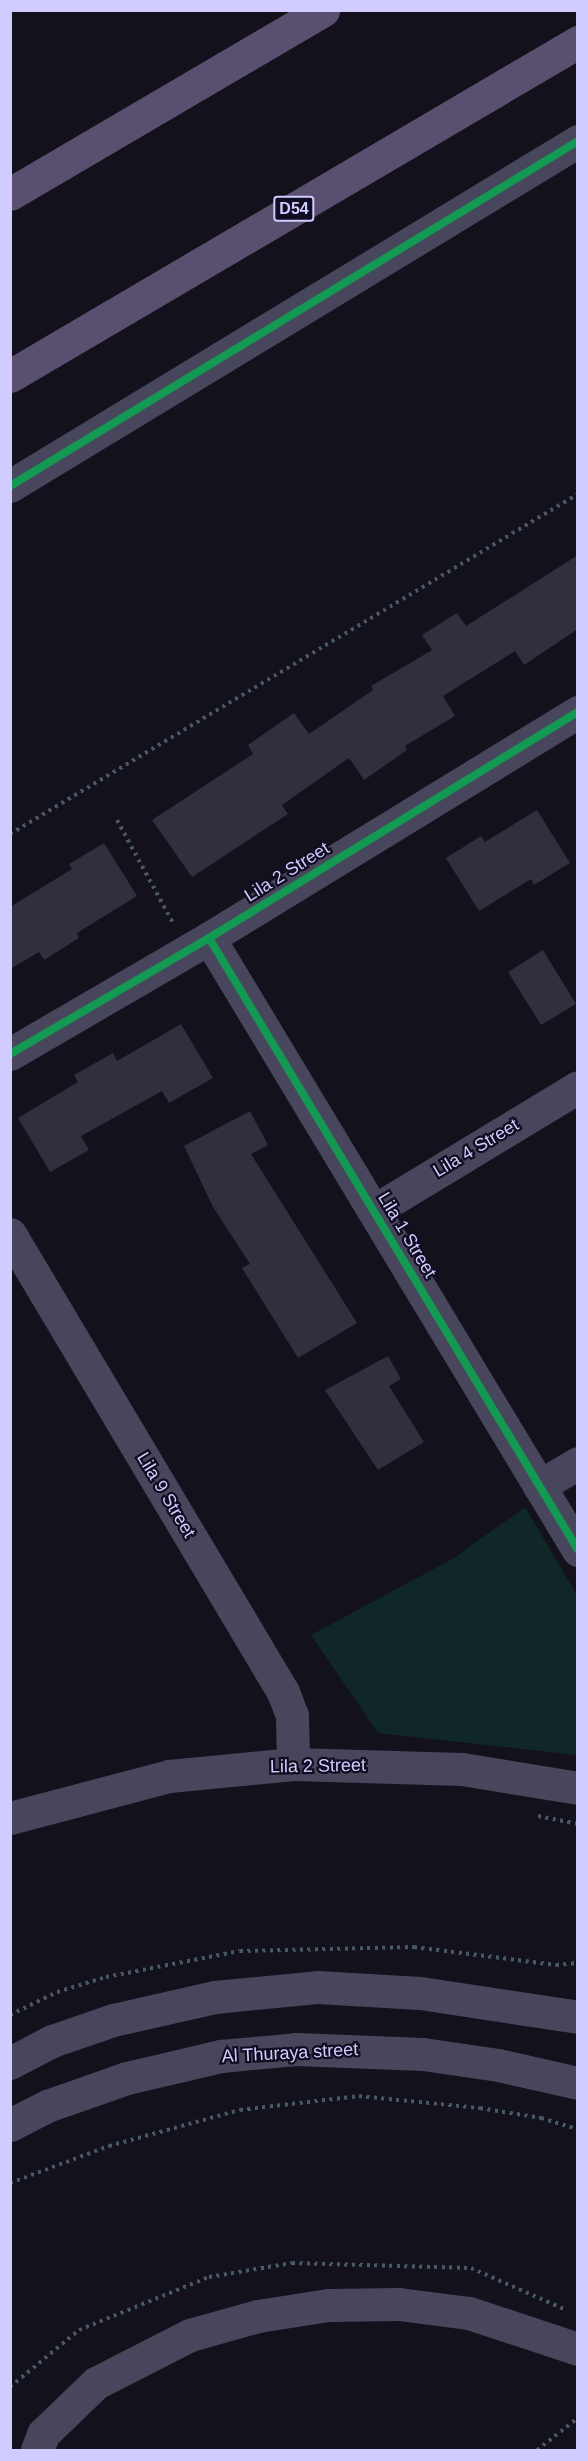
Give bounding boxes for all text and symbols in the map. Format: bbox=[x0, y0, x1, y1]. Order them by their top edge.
road number: D54 bbox=[273, 196, 315, 222]
street label: Lila 2 Street bbox=[241, 837, 333, 907]
street label: Lila 4 Street bbox=[429, 1114, 523, 1182]
street label: Lila 1 Street bbox=[373, 1188, 441, 1282]
street label: Lila 9 Street bbox=[132, 1448, 200, 1542]
street label: Lila 2 Street bbox=[270, 1754, 366, 1778]
street label: Al Thuraya street bbox=[221, 2039, 359, 2067]

